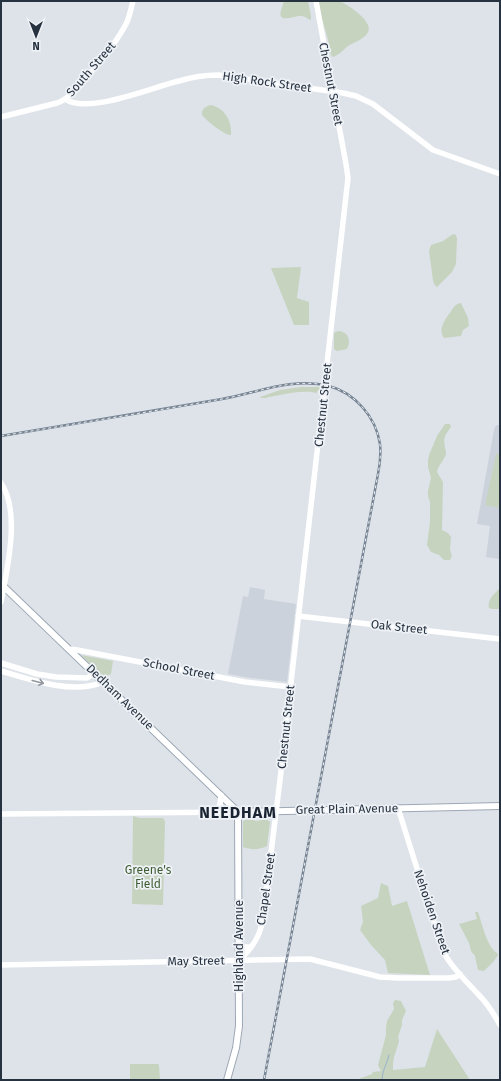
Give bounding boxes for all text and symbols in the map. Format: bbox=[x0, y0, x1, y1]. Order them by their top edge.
north arrow bbox=[16, 16, 56, 56]
street label: South Street bbox=[64, 38, 119, 99]
text: N bbox=[32, 39, 40, 52]
street label: Chestnut Street bbox=[316, 41, 346, 127]
street label: High Rock Street bbox=[222, 69, 313, 95]
street label: Chestnut Street bbox=[312, 362, 334, 448]
street label: Oak Street bbox=[370, 617, 429, 637]
street label: School Street bbox=[142, 655, 217, 683]
street label: Dedham Avenue bbox=[83, 661, 157, 733]
one-way arrow bbox=[32, 678, 45, 686]
street label: Chestnut Street bbox=[275, 684, 297, 770]
street label: Great Plain Avenue bbox=[296, 801, 398, 817]
district label: NEEDHAM bbox=[199, 803, 277, 822]
street label: Chapel Street bbox=[254, 851, 278, 926]
park label: Greene's Field bbox=[125, 863, 172, 891]
street label: Nehoiden Street bbox=[411, 868, 453, 957]
street label: Highland Avenue bbox=[232, 900, 246, 992]
street label: May Street bbox=[167, 953, 225, 968]

